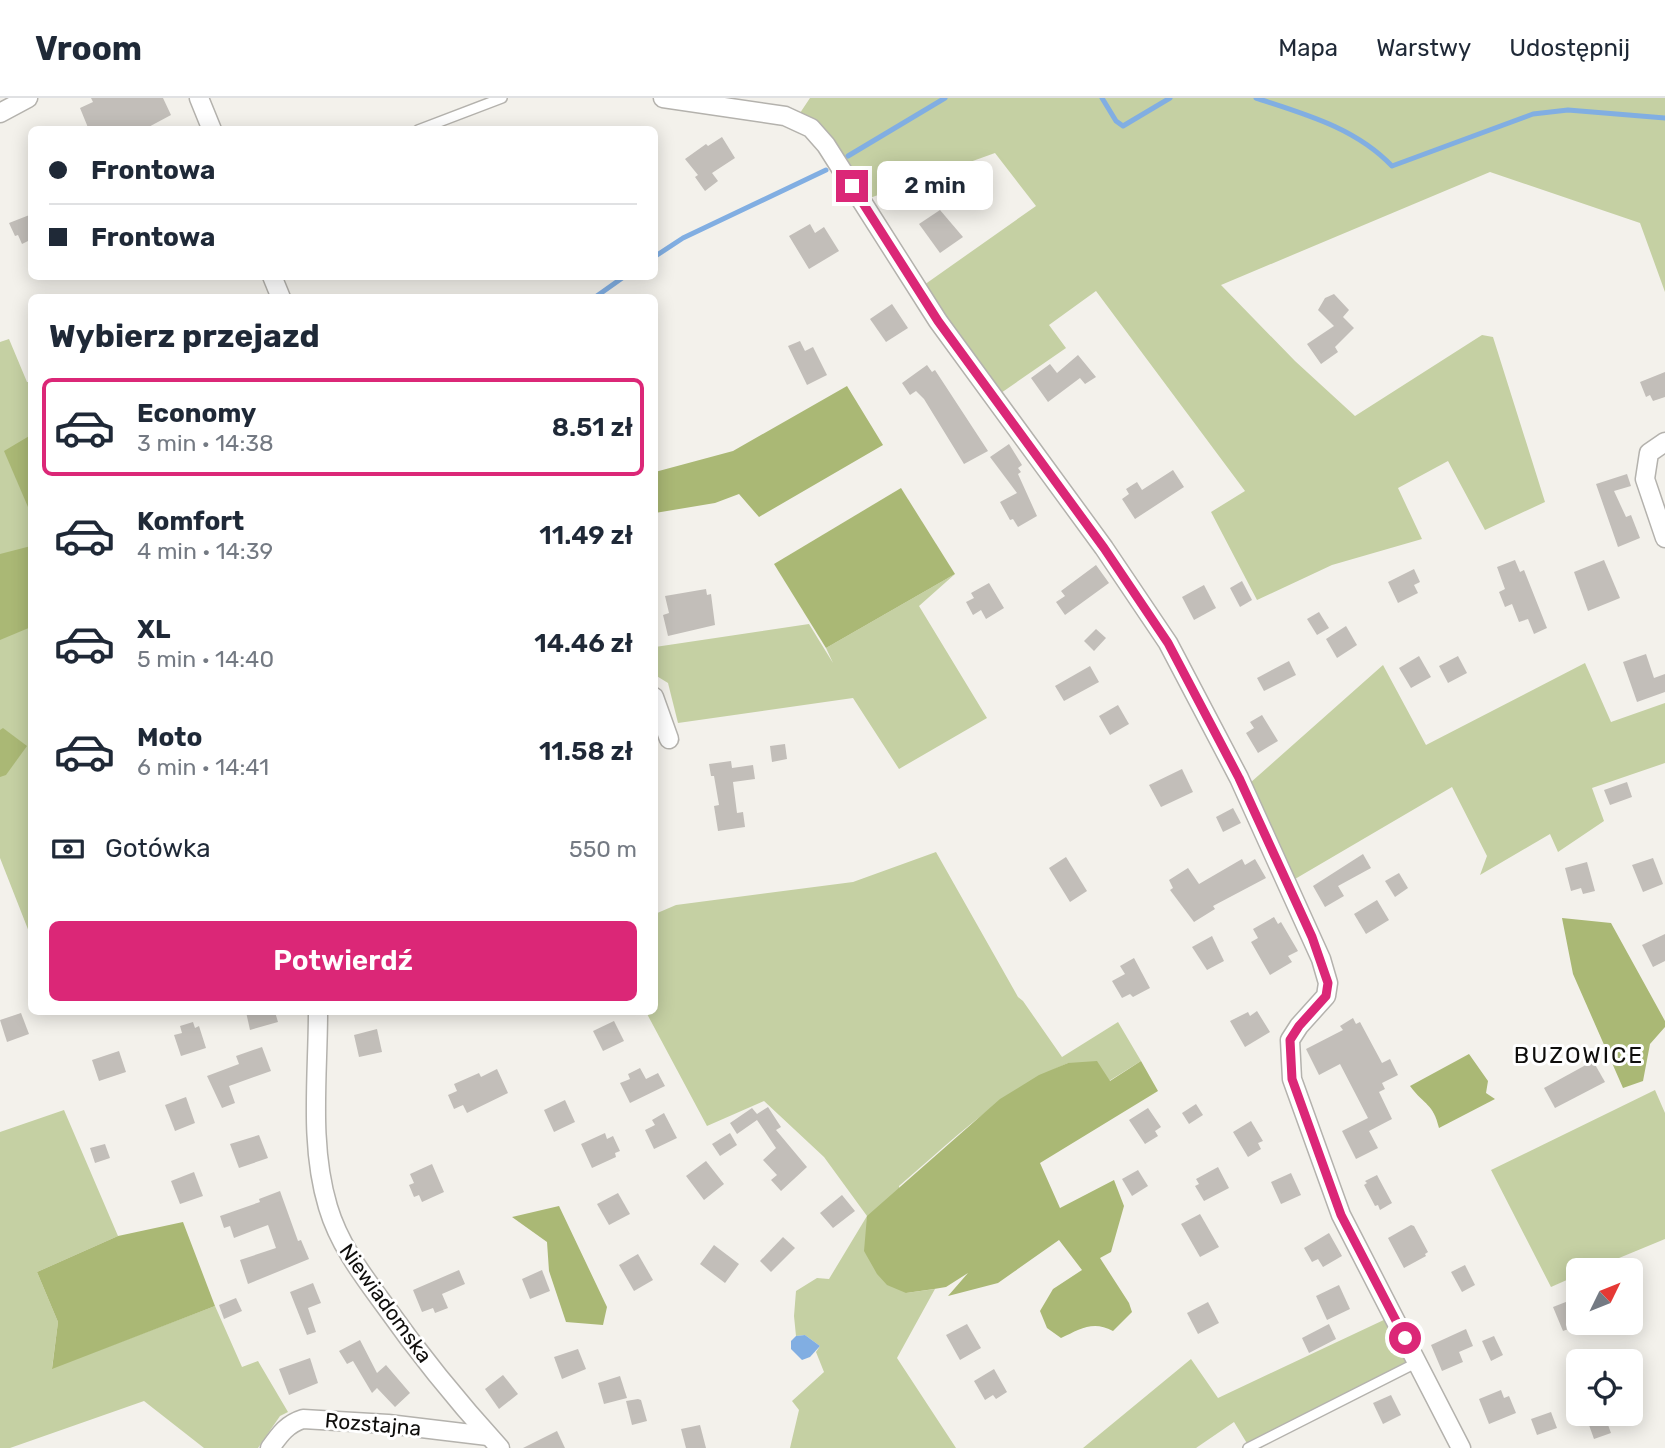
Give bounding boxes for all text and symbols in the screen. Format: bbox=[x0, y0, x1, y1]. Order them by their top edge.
text: Vroom bbox=[35, 29, 142, 68]
text: Mapa bbox=[1278, 34, 1338, 62]
text: Warstwy bbox=[1376, 34, 1471, 62]
text: Udostępnij bbox=[1509, 34, 1630, 62]
text: Frontowa bbox=[91, 155, 215, 186]
callout: 2 min bbox=[876, 162, 992, 210]
route end bbox=[836, 170, 868, 202]
text: 2 min bbox=[904, 171, 966, 199]
text: Frontowa bbox=[91, 222, 215, 253]
text: Wybierz przejazd bbox=[49, 317, 320, 355]
icon: car bbox=[53, 396, 116, 459]
text: Economy bbox=[137, 398, 256, 429]
text: 8.51 zł bbox=[552, 412, 633, 443]
text: 3 min · 14:38 bbox=[137, 429, 274, 457]
icon: car bbox=[53, 504, 116, 567]
text: Komfort bbox=[137, 506, 244, 537]
text: 11.49 zł bbox=[539, 520, 633, 551]
text: 4 min · 14:39 bbox=[137, 537, 273, 565]
icon: car bbox=[53, 612, 116, 675]
text: XL bbox=[137, 614, 170, 645]
text: 14.46 zł bbox=[534, 628, 633, 659]
text: 5 min · 14:40 bbox=[137, 645, 274, 673]
icon: car bbox=[53, 720, 116, 783]
text: Moto bbox=[137, 722, 202, 753]
text: 11.58 zł bbox=[539, 736, 633, 767]
text: 6 min · 14:41 bbox=[137, 753, 269, 781]
icon: cash bbox=[49, 830, 87, 868]
text: Gotówka bbox=[105, 833, 211, 864]
text: 550 m bbox=[569, 835, 637, 863]
button: Potwierdź bbox=[49, 921, 637, 1001]
district label: BUZOWICE bbox=[1514, 1041, 1644, 1069]
street label: Niewiadomska bbox=[335, 1239, 437, 1367]
north arrow bbox=[1566, 1258, 1643, 1335]
map controls bbox=[1566, 1258, 1643, 1426]
route start bbox=[1389, 1322, 1421, 1354]
button: locate bbox=[1566, 1349, 1643, 1426]
street label: Rozstajna bbox=[324, 1407, 422, 1441]

